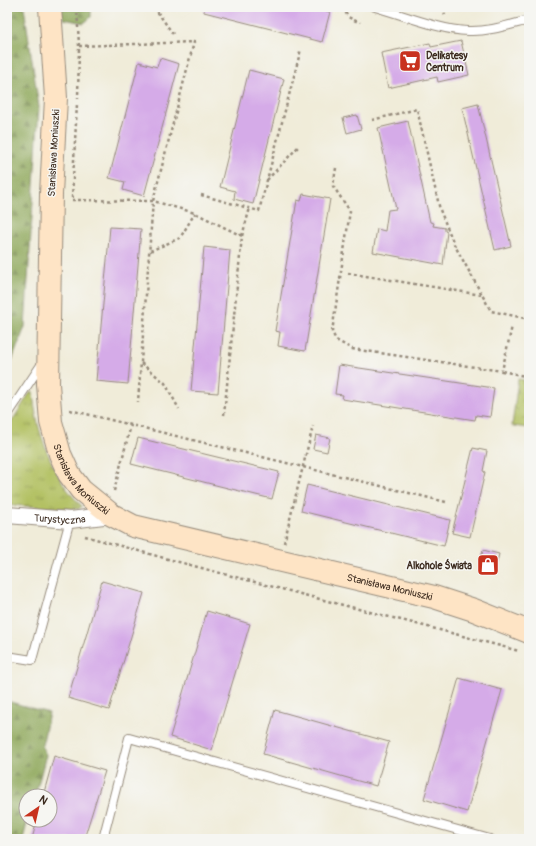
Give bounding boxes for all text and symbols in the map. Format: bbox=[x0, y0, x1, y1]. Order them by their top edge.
supermarket icon: Delikatesy Centrum bbox=[397, 48, 423, 74]
place label: Delikatesy Centrum bbox=[426, 50, 468, 74]
street label: Stanisława Moniuszki bbox=[46, 109, 62, 197]
street label: Stanisława Moniuszki bbox=[50, 443, 112, 518]
street label: Turystyczna bbox=[34, 512, 87, 527]
shop icon: Alkohole Świata bbox=[475, 552, 501, 578]
place label: Alkohole Świata bbox=[407, 558, 472, 572]
street label: Stanisława Moniuszki bbox=[346, 572, 434, 603]
north arrow bbox=[18, 788, 58, 828]
text: N bbox=[37, 793, 50, 808]

